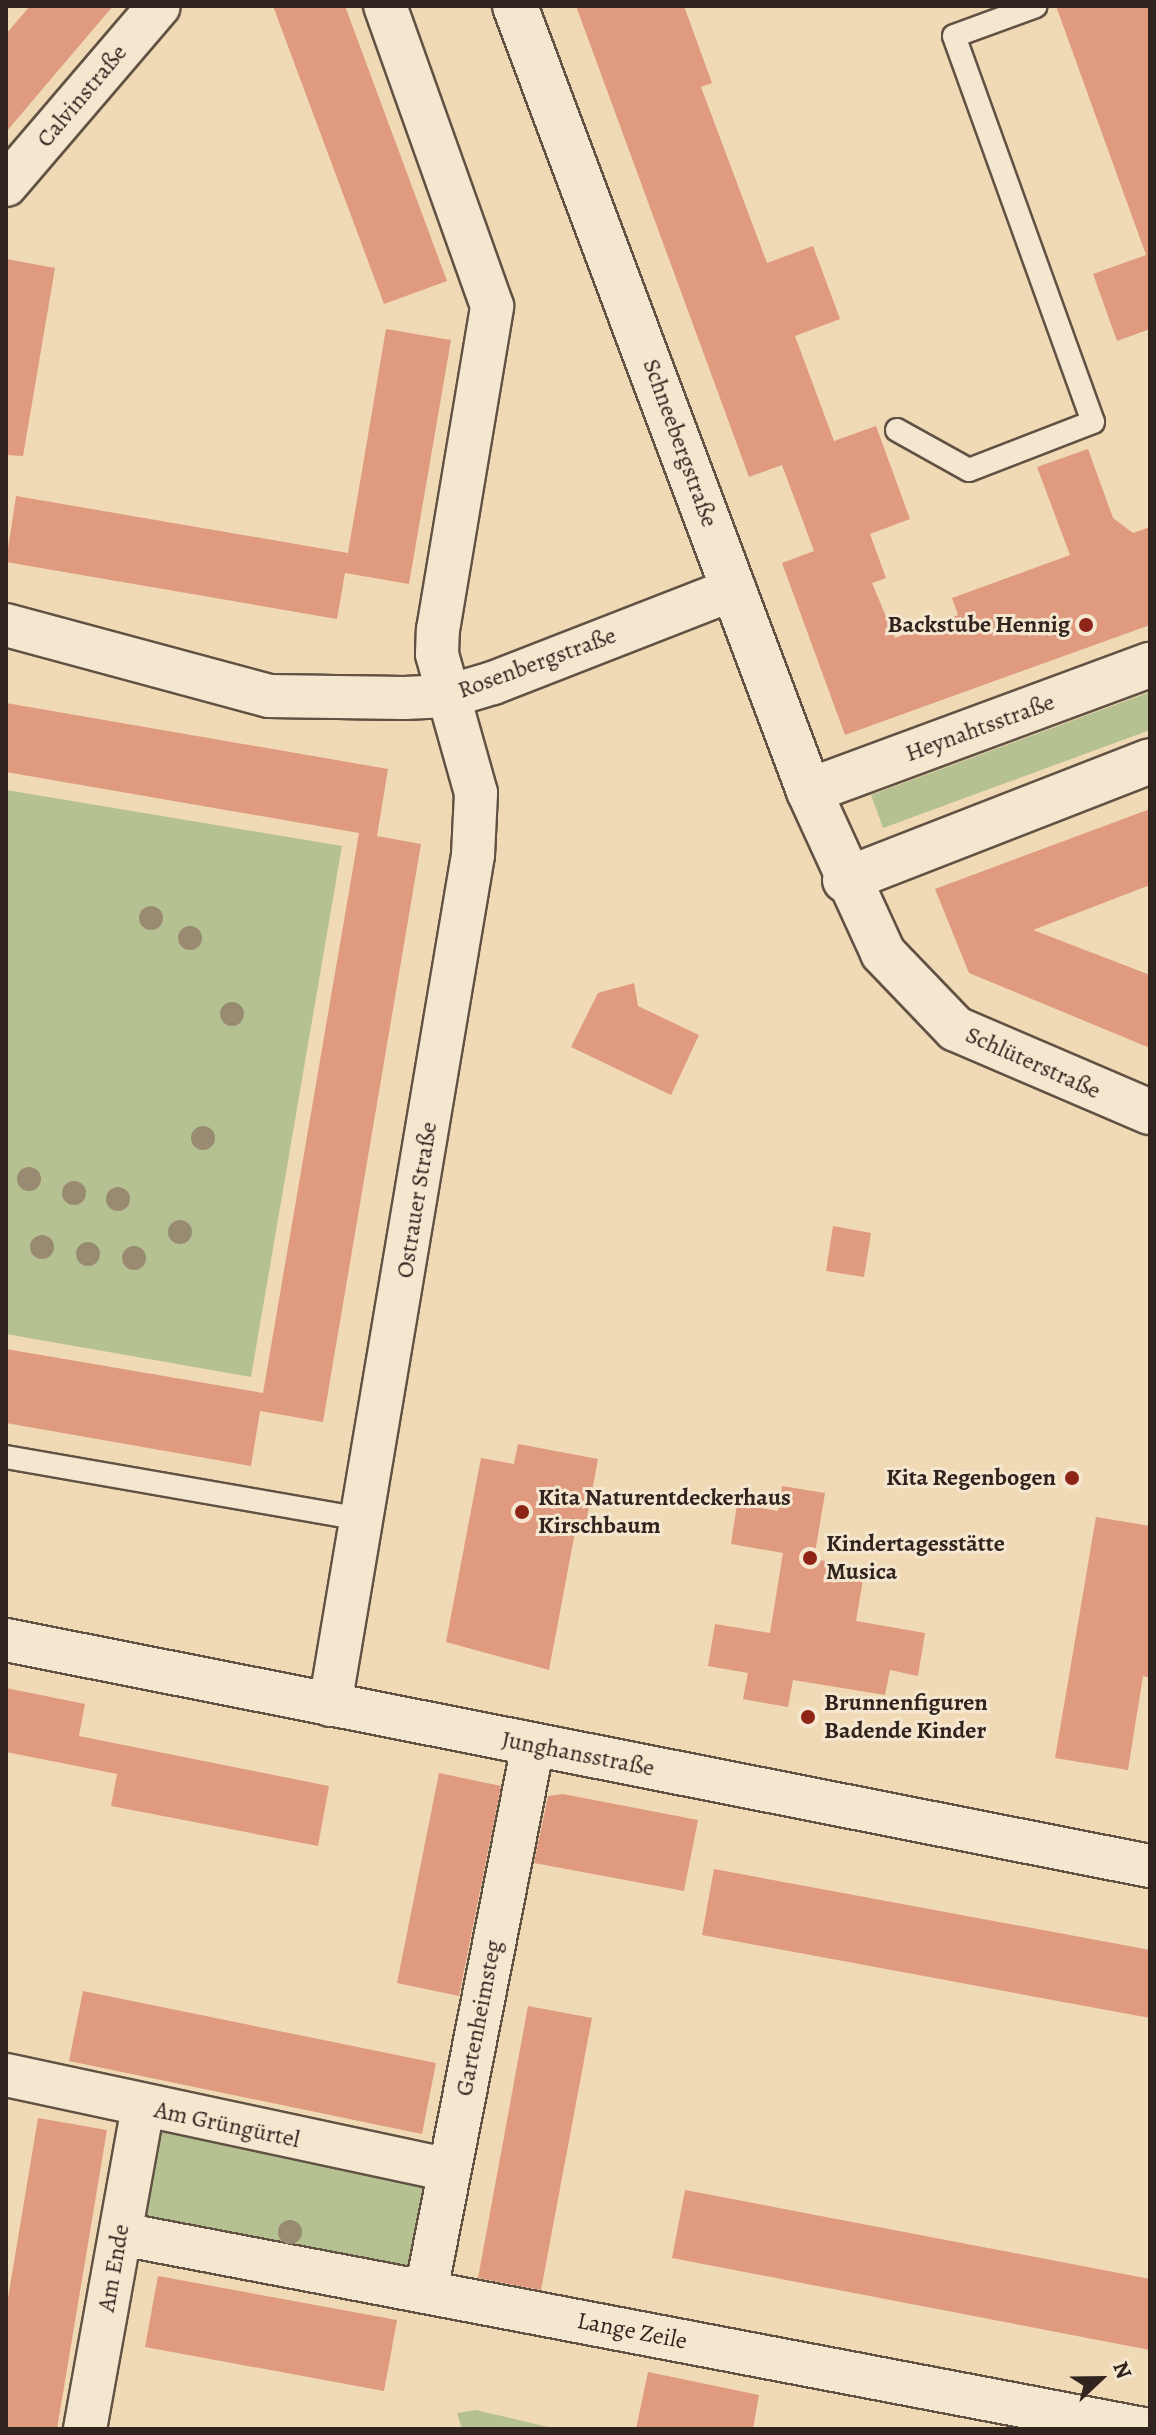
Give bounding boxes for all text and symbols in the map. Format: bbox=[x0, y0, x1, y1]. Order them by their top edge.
street label: Calvinstraße bbox=[31, 39, 133, 153]
street label: Schneebergstraße bbox=[636, 355, 724, 531]
place label: Backstube Hennig bbox=[888, 611, 1070, 639]
marker: Backstube Hennig bbox=[1077, 616, 1095, 634]
street label: Rosenbergstraße bbox=[454, 621, 620, 705]
street label: Heynahtsstraße bbox=[902, 688, 1058, 768]
street label: Schlüterstraße bbox=[961, 1020, 1105, 1106]
street label: Ostrauer Straße bbox=[390, 1120, 444, 1280]
place label: Kita Regenbogen bbox=[886, 1464, 1056, 1492]
marker: Kita Regenbogen bbox=[1063, 1469, 1081, 1487]
place label: Kita Naturentdeckerhaus Kirschbaum bbox=[538, 1484, 791, 1540]
marker: Kita Naturentdeckerhaus Kirschbaum bbox=[513, 1503, 531, 1521]
place label: Kindertagesstätte Musica bbox=[826, 1530, 1005, 1586]
marker: Kindertagesstätte Musica bbox=[801, 1549, 819, 1567]
place label: Brunnenfiguren Badende Kinder bbox=[824, 1689, 988, 1745]
marker: Brunnenfiguren Badende Kinder bbox=[799, 1708, 817, 1726]
street label: Junghansstraße bbox=[499, 1725, 657, 1783]
street label: Gartenheimsteg bbox=[450, 1938, 508, 2098]
street label: Am Grüngürtel bbox=[152, 2096, 302, 2154]
street label: Am Ende bbox=[92, 2222, 136, 2314]
street label: Lange Zeile bbox=[575, 2306, 689, 2356]
north arrow bbox=[1060, 2339, 1140, 2419]
text: N bbox=[1105, 2357, 1139, 2383]

